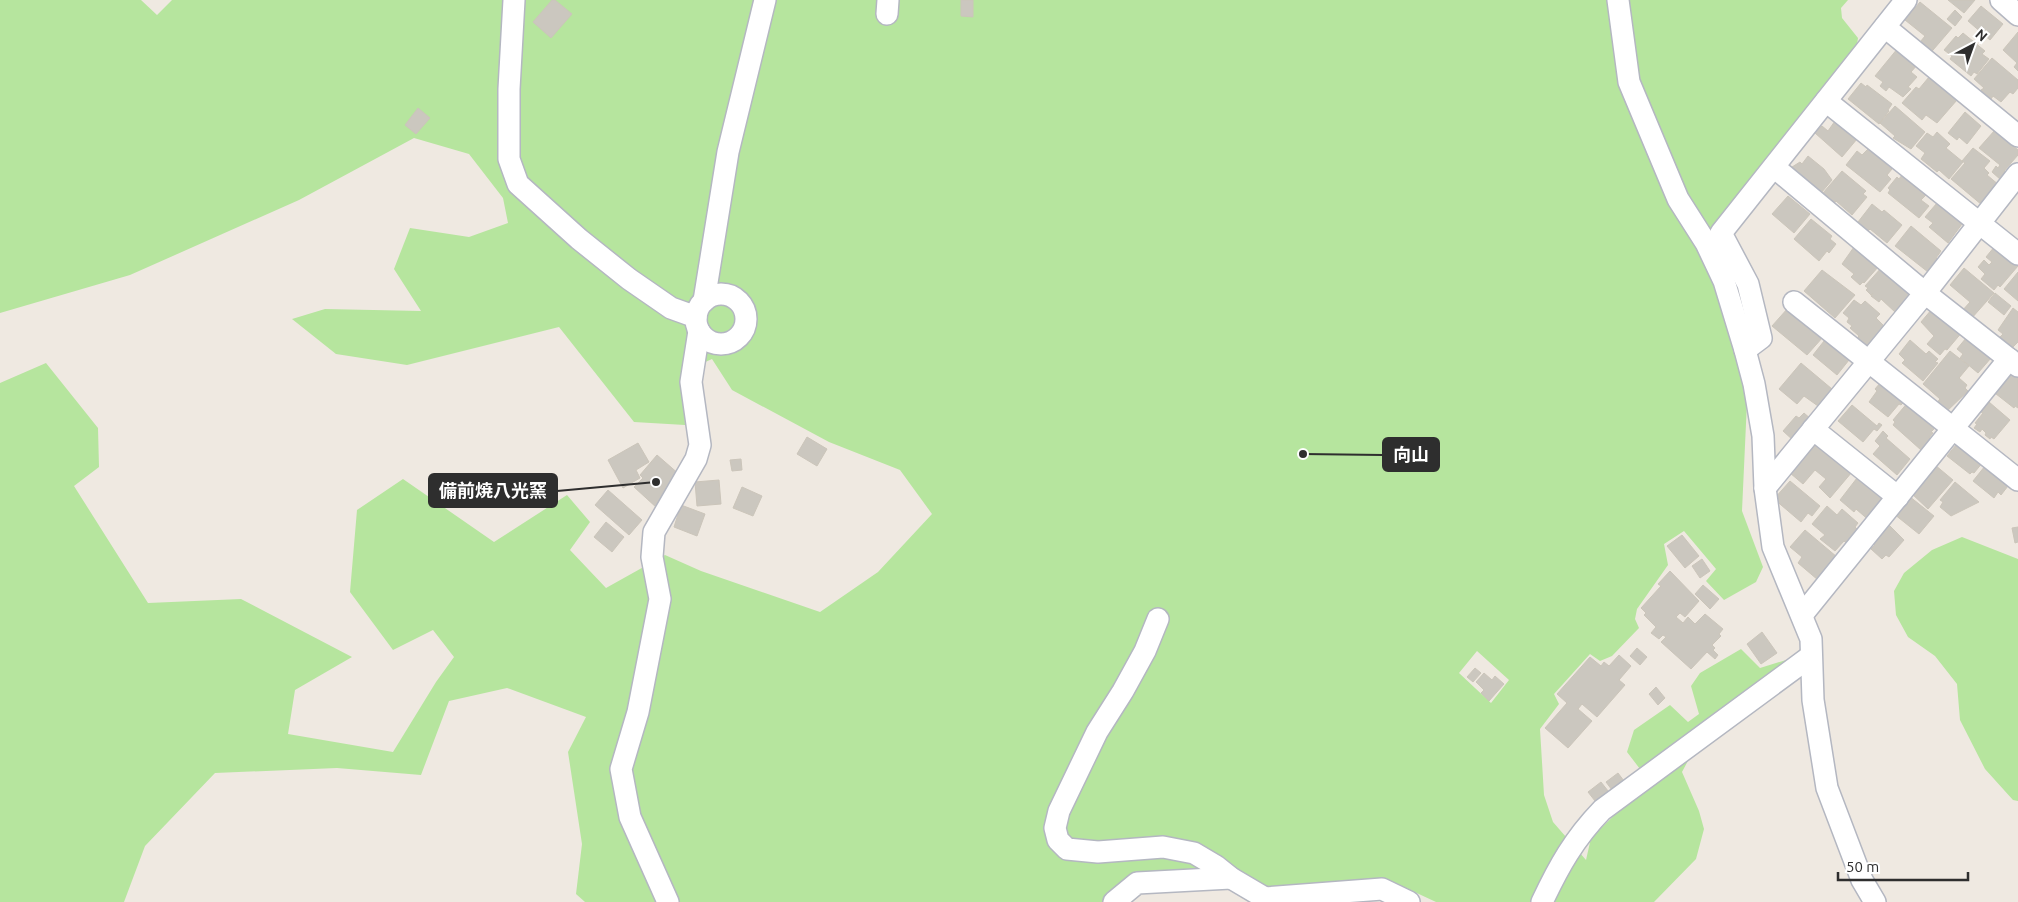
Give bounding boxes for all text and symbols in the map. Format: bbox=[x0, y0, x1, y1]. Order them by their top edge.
north arrow bbox=[1948, 20, 1998, 70]
text: N bbox=[1972, 26, 1991, 45]
callout: 向山 bbox=[1383, 438, 1439, 471]
text: 向山 bbox=[1393, 444, 1429, 464]
callout: 備前焼八光窯 bbox=[429, 474, 557, 507]
text: 備前焼八光窯 bbox=[439, 480, 547, 500]
scale bar bbox=[1838, 850, 1968, 882]
text: 50 m bbox=[1846, 858, 1879, 875]

